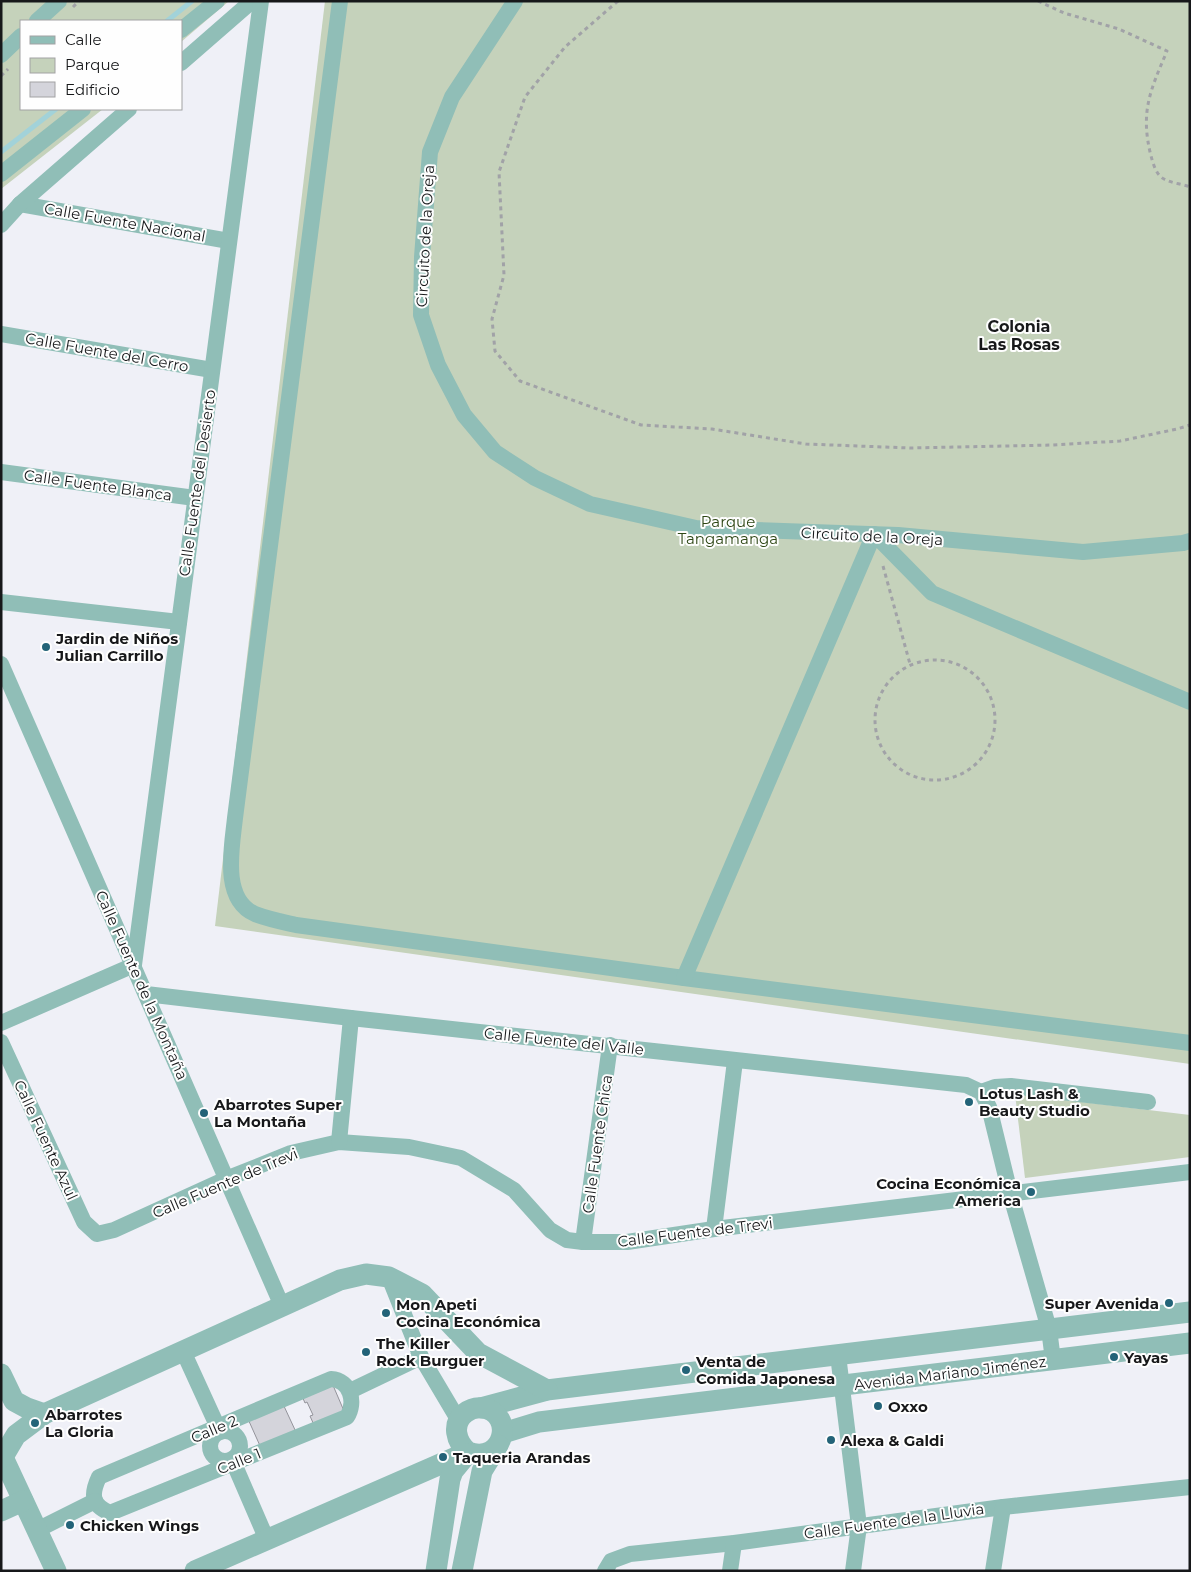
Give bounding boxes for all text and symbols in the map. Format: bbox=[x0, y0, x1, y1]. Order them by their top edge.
legend bbox=[20, 20, 182, 110]
text: Calle bbox=[65, 30, 102, 49]
text: Parque bbox=[65, 55, 120, 74]
text: Edificio bbox=[65, 80, 120, 99]
street label: Circuito de la Oreja bbox=[412, 164, 438, 308]
street label: Calle Fuente Nacional bbox=[43, 198, 207, 246]
district label: Colonia Las Rosas bbox=[978, 317, 1060, 354]
street label: Calle Fuente del Cerro bbox=[24, 328, 190, 376]
street label: Calle Fuente del Desierto bbox=[174, 388, 220, 578]
street label: Calle Fuente Blanca bbox=[23, 465, 173, 505]
park label: Parque Tangamanga bbox=[678, 512, 778, 548]
street label: Circuito de la Oreja bbox=[800, 523, 944, 549]
place label: Jardin de Niños Julian Carrillo bbox=[55, 629, 178, 665]
marker: Jardin de Niños Julian Carrillo bbox=[40, 641, 52, 653]
street label: Calle Fuente de la Montaña bbox=[92, 887, 192, 1083]
street label: Calle Fuente del Valle bbox=[483, 1023, 645, 1059]
street label: Calle Fuente Chica bbox=[578, 1073, 616, 1215]
street label: Calle Fuente Azul bbox=[10, 1077, 82, 1203]
place label: Lotus Lash & Beauty Studio bbox=[979, 1084, 1090, 1120]
place label: Abarrotes Super La Montaña bbox=[213, 1095, 342, 1131]
marker: Lotus Lash & Beauty Studio bbox=[963, 1096, 975, 1108]
marker: Abarrotes Super La Montaña bbox=[198, 1107, 210, 1119]
street label: Calle Fuente de Trevi bbox=[149, 1144, 301, 1222]
place label: Cocina Económica America bbox=[876, 1174, 1021, 1210]
marker: Cocina Económica America bbox=[1025, 1186, 1037, 1198]
street label: Calle Fuente de Trevi bbox=[616, 1213, 774, 1251]
place label: Super Avenida bbox=[1045, 1294, 1159, 1313]
place label: Mon Apeti Cocina Económica bbox=[396, 1295, 541, 1331]
marker: Super Avenida bbox=[1163, 1297, 1175, 1309]
marker: Mon Apeti Cocina Económica bbox=[380, 1307, 392, 1319]
place label: The Killer Rock Burguer bbox=[376, 1334, 485, 1370]
marker: The Killer Rock Burguer bbox=[360, 1346, 372, 1358]
place label: Yayas bbox=[1123, 1348, 1168, 1367]
marker: Yayas bbox=[1108, 1351, 1120, 1363]
place label: Venta de Comida Japonesa bbox=[695, 1352, 835, 1388]
street label: Avenida Mariano Jiménez bbox=[853, 1352, 1047, 1394]
marker: Venta de Comida Japonesa bbox=[680, 1364, 692, 1376]
place label: Oxxo bbox=[888, 1397, 928, 1416]
marker: Oxxo bbox=[872, 1400, 884, 1412]
place label: Abarrotes La Gloria bbox=[44, 1405, 122, 1441]
street label: Calle 2 bbox=[188, 1411, 240, 1447]
marker: Abarrotes La Gloria bbox=[29, 1417, 41, 1429]
place label: Alexa & Galdi bbox=[840, 1431, 944, 1450]
marker: Alexa & Galdi bbox=[825, 1434, 837, 1446]
street label: Calle 1 bbox=[214, 1444, 264, 1478]
place label: Taqueria Arandas bbox=[453, 1448, 590, 1467]
marker: Taqueria Arandas bbox=[437, 1451, 449, 1463]
street label: Calle Fuente de la Lluvia bbox=[803, 1499, 985, 1543]
place label: Chicken Wings bbox=[80, 1516, 199, 1535]
marker: Chicken Wings bbox=[64, 1519, 76, 1531]

